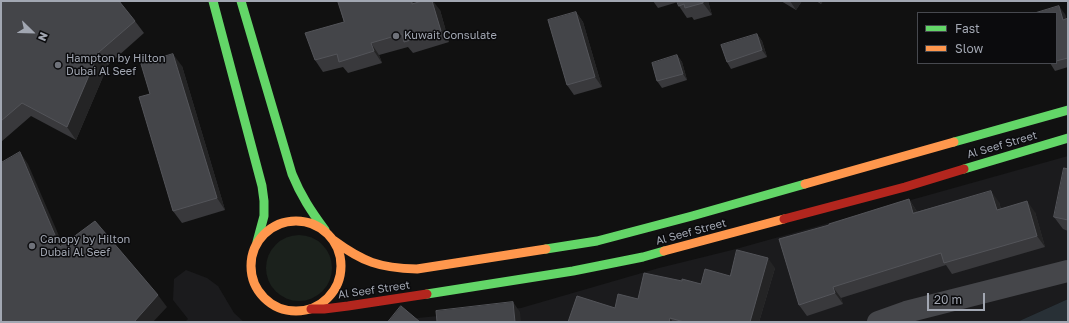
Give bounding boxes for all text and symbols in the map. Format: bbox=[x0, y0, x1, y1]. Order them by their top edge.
north arrow bbox=[12, 12, 52, 52]
legend bbox=[917, 12, 1057, 64]
text: Fast bbox=[955, 21, 980, 36]
place label: Kuwait Consulate bbox=[404, 29, 497, 43]
text: N bbox=[36, 30, 51, 43]
marker: Kuwait Consulate bbox=[391, 31, 401, 41]
text: Slow bbox=[955, 41, 983, 56]
place label: Hampton by Hilton Dubai Al Seef bbox=[66, 52, 165, 78]
marker: Hampton by Hilton Dubai Al Seef bbox=[53, 60, 63, 70]
street label: Al Seef Street bbox=[965, 129, 1039, 161]
street label: Al Seef Street bbox=[654, 216, 728, 248]
place label: Canopy by Hilton Dubai Al Seef bbox=[40, 233, 130, 259]
marker: Canopy by Hilton Dubai Al Seef bbox=[27, 241, 37, 251]
street label: Al Seef Street bbox=[337, 278, 411, 302]
scale bar bbox=[929, 285, 987, 311]
text: 20 m bbox=[934, 292, 962, 307]

